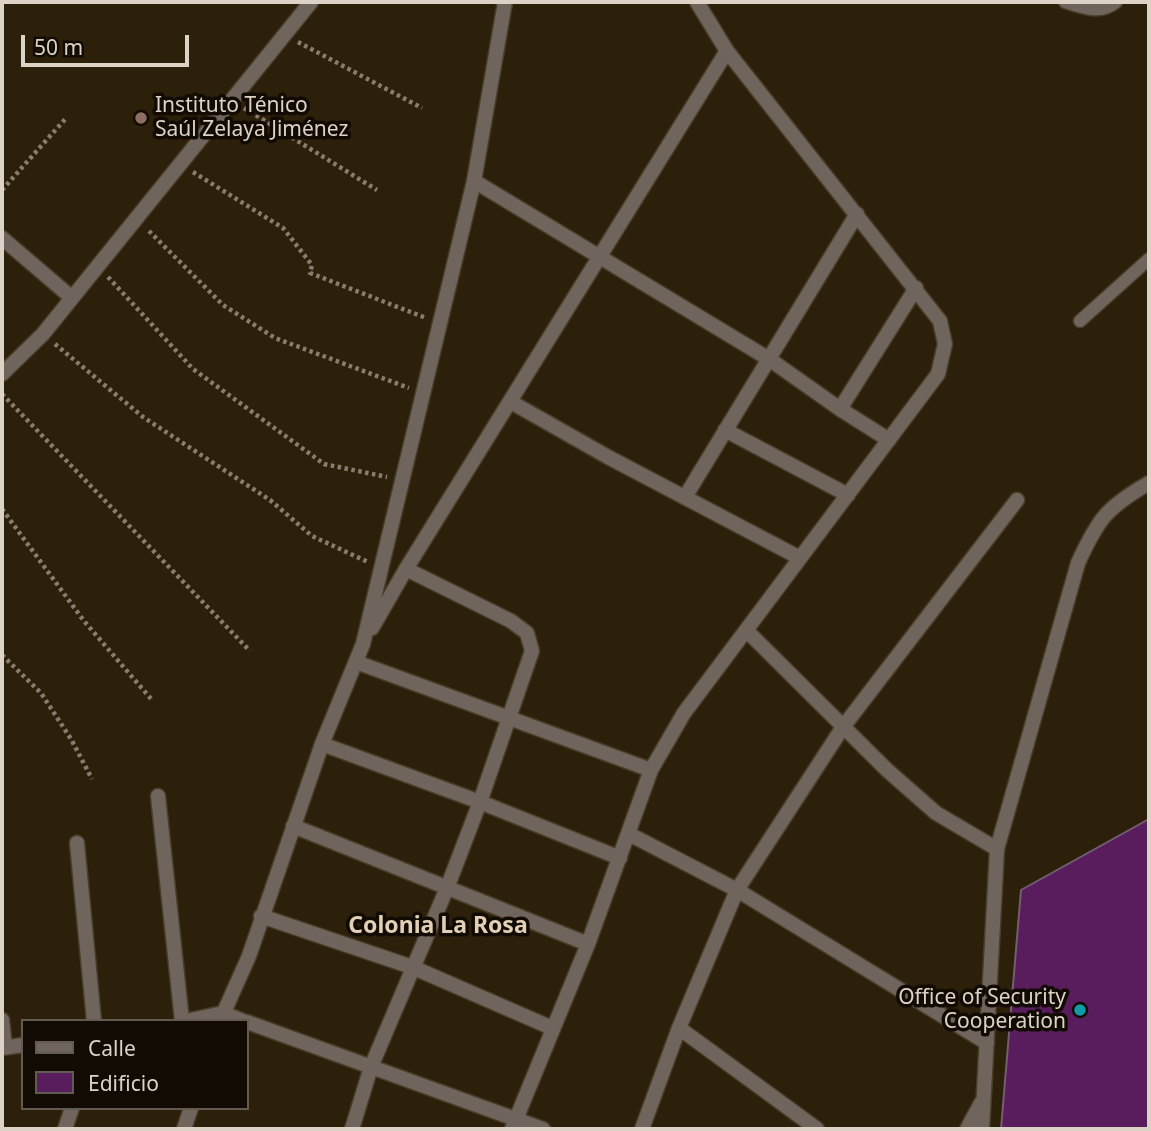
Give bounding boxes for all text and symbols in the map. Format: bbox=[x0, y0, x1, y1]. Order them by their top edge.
scale bar bbox=[24, 21, 192, 65]
text: 50 m bbox=[34, 33, 83, 61]
place label: Instituto Ténico Saúl Zelaya Jiménez bbox=[155, 93, 348, 143]
marker: Instituto Ténico Saúl Zelaya Jiménez bbox=[133, 110, 149, 126]
district label: Colonia La Rosa bbox=[348, 912, 528, 940]
place label: Office of Security Cooperation bbox=[898, 985, 1066, 1035]
marker: Office of Security Cooperation bbox=[1072, 1002, 1088, 1018]
legend bbox=[21, 1019, 248, 1110]
text: Calle bbox=[88, 1034, 136, 1062]
text: Edificio bbox=[88, 1069, 159, 1097]

